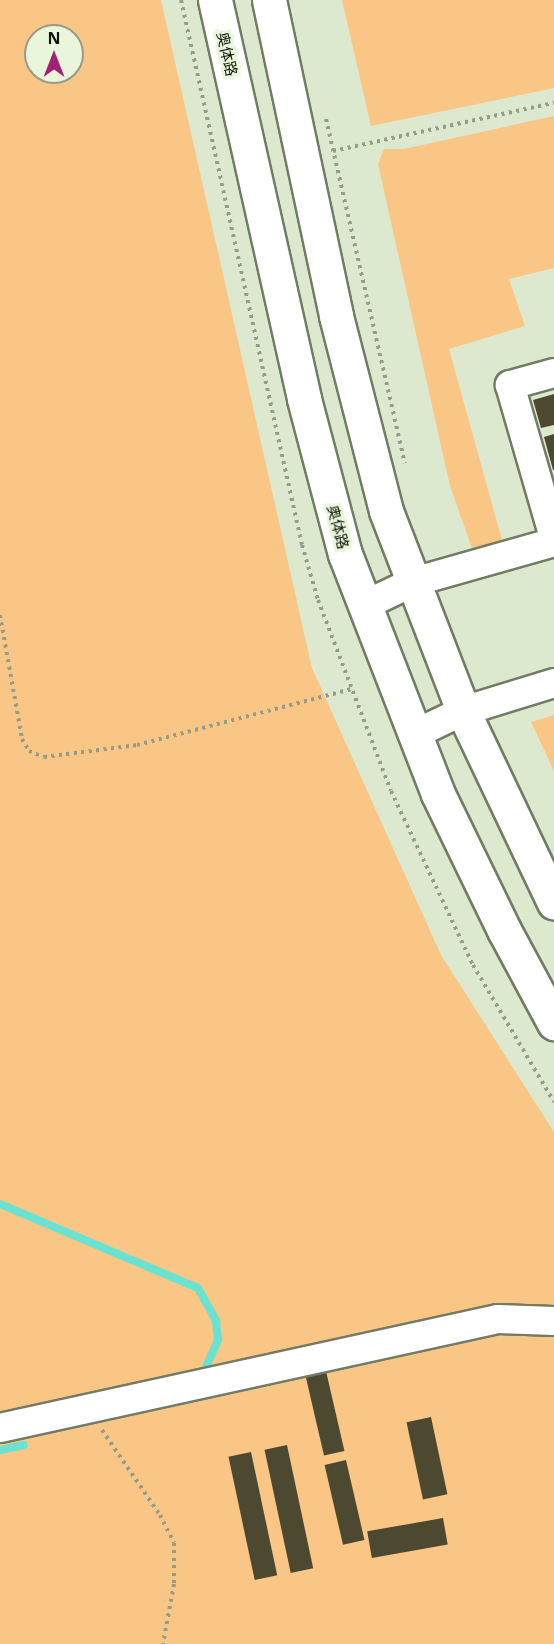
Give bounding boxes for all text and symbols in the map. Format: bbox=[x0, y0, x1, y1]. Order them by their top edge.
north arrow bbox=[24, 24, 84, 84]
text: N bbox=[47, 27, 61, 49]
street label: 奥体路 bbox=[213, 30, 241, 78]
street label: 奥体路 bbox=[323, 503, 353, 551]

